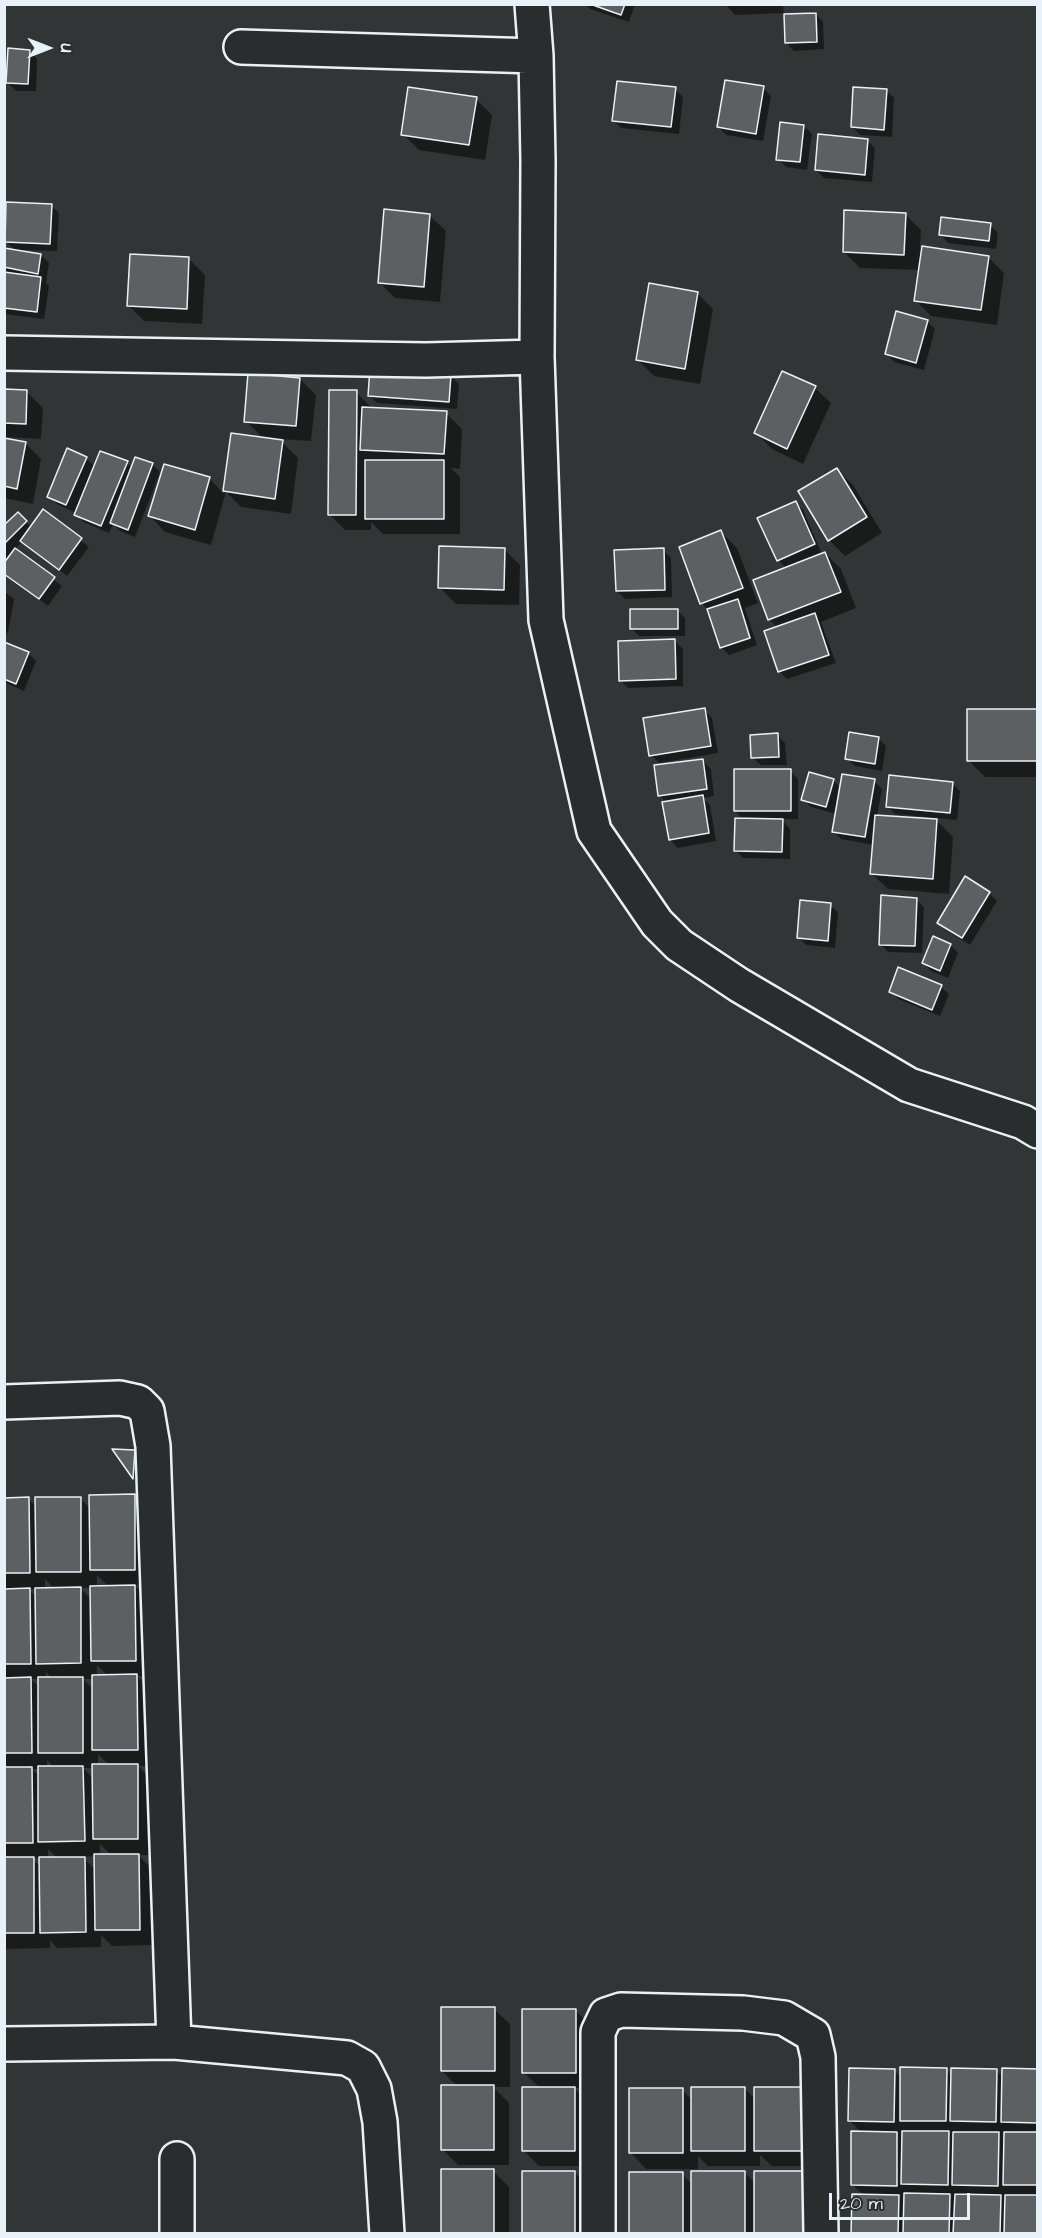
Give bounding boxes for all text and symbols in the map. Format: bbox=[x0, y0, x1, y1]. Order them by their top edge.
north arrow bbox=[18, 18, 78, 78]
text: U bbox=[55, 44, 77, 52]
scale bar bbox=[832, 2181, 973, 2219]
text: 20 m bbox=[840, 2191, 883, 2216]

